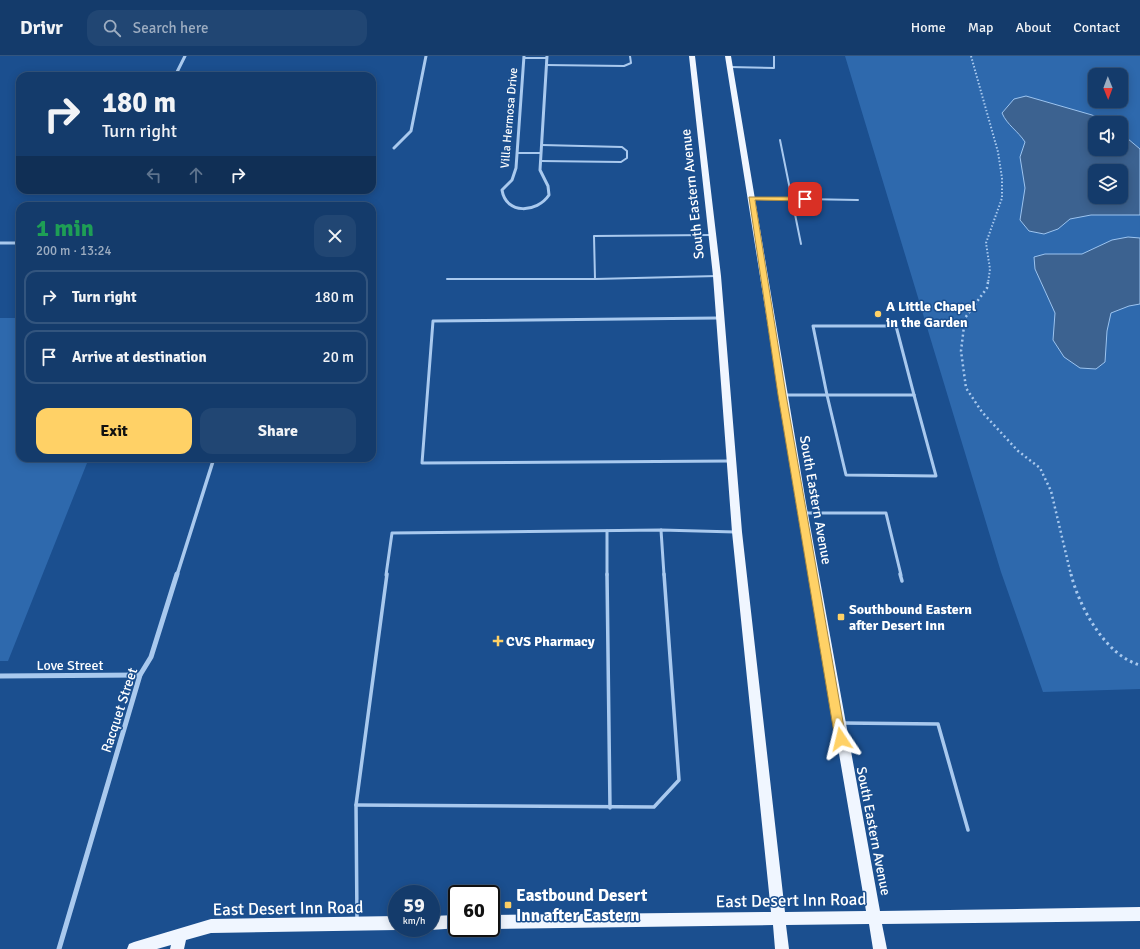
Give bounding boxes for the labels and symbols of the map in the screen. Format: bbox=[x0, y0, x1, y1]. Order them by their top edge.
street label: Villa Hermosa Drive bbox=[498, 67, 521, 169]
north arrow bbox=[1088, 68, 1128, 108]
street label: South Eastern Avenue bbox=[677, 128, 708, 260]
pin bbox=[788, 182, 822, 216]
place label: A Little Chapel in the Garden bbox=[886, 298, 977, 331]
marker: A Little Chapel in the Garden bbox=[873, 309, 883, 319]
street label: South Eastern Avenue bbox=[796, 434, 835, 566]
place label: Southbound Eastern after Desert Inn bbox=[849, 601, 972, 634]
marker: Southbound Eastern after Desert Inn bbox=[836, 612, 846, 622]
place label: CVS Pharmacy bbox=[506, 633, 595, 650]
marker: CVS Pharmacy bbox=[493, 636, 503, 646]
street label: Love Street bbox=[37, 657, 104, 674]
street label: Racquet Street bbox=[98, 665, 141, 755]
position arrow bbox=[820, 718, 862, 760]
street label: South Eastern Avenue bbox=[853, 765, 894, 897]
speed limit sign: 60 bbox=[448, 885, 500, 937]
place label: Eastbound Desert Inn after Eastern bbox=[516, 885, 648, 926]
street label: East Desert Inn Road bbox=[715, 889, 867, 912]
street label: East Desert Inn Road bbox=[212, 897, 364, 920]
marker: Eastbound Desert Inn after Eastern bbox=[503, 900, 513, 910]

